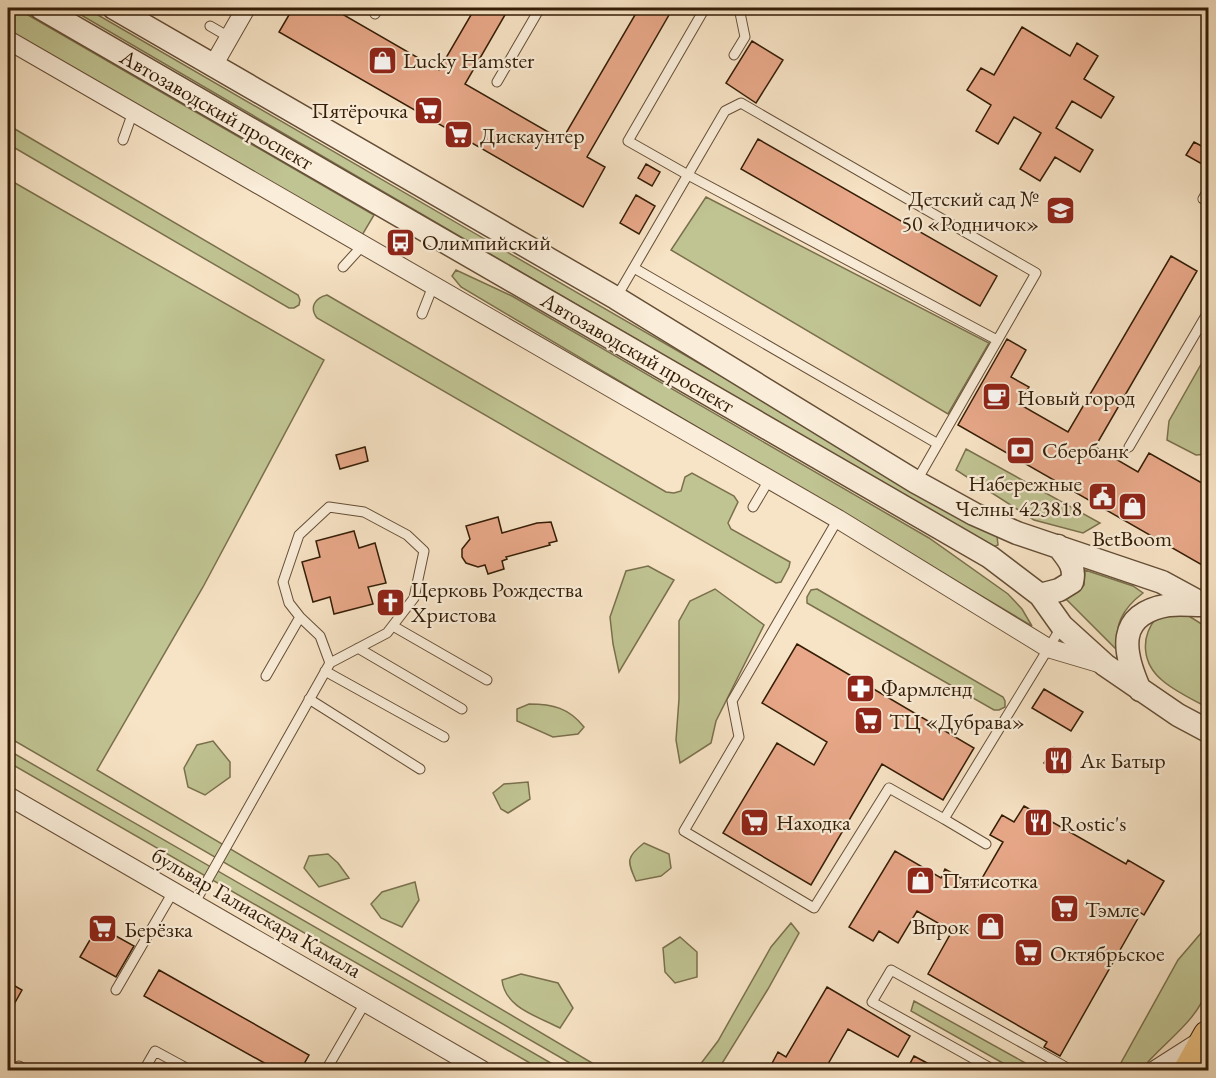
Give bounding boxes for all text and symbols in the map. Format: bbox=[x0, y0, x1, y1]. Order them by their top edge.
street label: Автозаводский проспект bbox=[114, 42, 319, 177]
shop icon: Lucky Hamster bbox=[366, 44, 398, 76]
place label: Lucky Hamster bbox=[403, 46, 535, 75]
supermarket icon: Пятёрочка bbox=[413, 94, 445, 126]
place label: Пятёрочка bbox=[311, 96, 408, 125]
supermarket icon: Дискаунтер bbox=[443, 119, 475, 151]
place label: Дискаунтер bbox=[480, 121, 585, 150]
place label: Детский сад № 50 «Родничок» bbox=[902, 184, 1039, 238]
school or university icon: Детский сад № 50 «Родничок» bbox=[1044, 195, 1076, 227]
bus stop icon: Олимпийский bbox=[385, 226, 417, 258]
place label: Олимпийский bbox=[422, 228, 551, 257]
street label: Автозаводский проспект bbox=[535, 285, 740, 420]
cafe icon: Новый город bbox=[980, 381, 1012, 413]
place label: Новый город bbox=[1017, 383, 1135, 412]
bank icon: Сбербанк bbox=[1005, 434, 1037, 466]
place label: Сбербанк bbox=[1042, 436, 1129, 465]
place label: Набережные Челны 423818 bbox=[955, 469, 1082, 523]
public building icon: Набережные Челны 423818 bbox=[1087, 480, 1119, 512]
shop icon: BetBoom bbox=[1116, 490, 1148, 522]
place label: BetBoom bbox=[1092, 524, 1172, 553]
place label: Церковь Рождества Христова bbox=[410, 575, 583, 629]
church icon: Церковь Рождества Христова bbox=[374, 586, 406, 618]
pharmacy icon: Фармленд bbox=[844, 672, 876, 704]
place label: Фармленд bbox=[881, 674, 972, 703]
supermarket icon: ТЦ «Дубрава» bbox=[852, 705, 884, 737]
place label: ТЦ «Дубрава» bbox=[889, 707, 1025, 736]
restaurant icon: Ак Батыр bbox=[1043, 744, 1075, 776]
place label: Ак Батыр bbox=[1079, 746, 1166, 775]
supermarket icon: Находка bbox=[739, 806, 771, 838]
restaurant icon: Rostic's bbox=[1023, 807, 1055, 839]
place label: Находка bbox=[776, 808, 851, 837]
place label: Rostic's bbox=[1060, 809, 1126, 838]
street label: бульвар Галиаскара Камала bbox=[147, 840, 367, 985]
shop icon: Пятисотка bbox=[905, 864, 937, 896]
place label: Пятисотка bbox=[942, 866, 1038, 895]
supermarket icon: Тэмле bbox=[1048, 893, 1080, 925]
place label: Тэмле bbox=[1085, 895, 1140, 924]
shop icon: Впрок bbox=[974, 910, 1006, 942]
place label: Впрок bbox=[912, 912, 969, 941]
supermarket icon: Берёзка bbox=[87, 913, 119, 945]
place label: Берёзка bbox=[124, 915, 193, 944]
supermarket icon: Октябрьское bbox=[1013, 937, 1045, 969]
place label: Октябрьское bbox=[1050, 939, 1165, 968]

